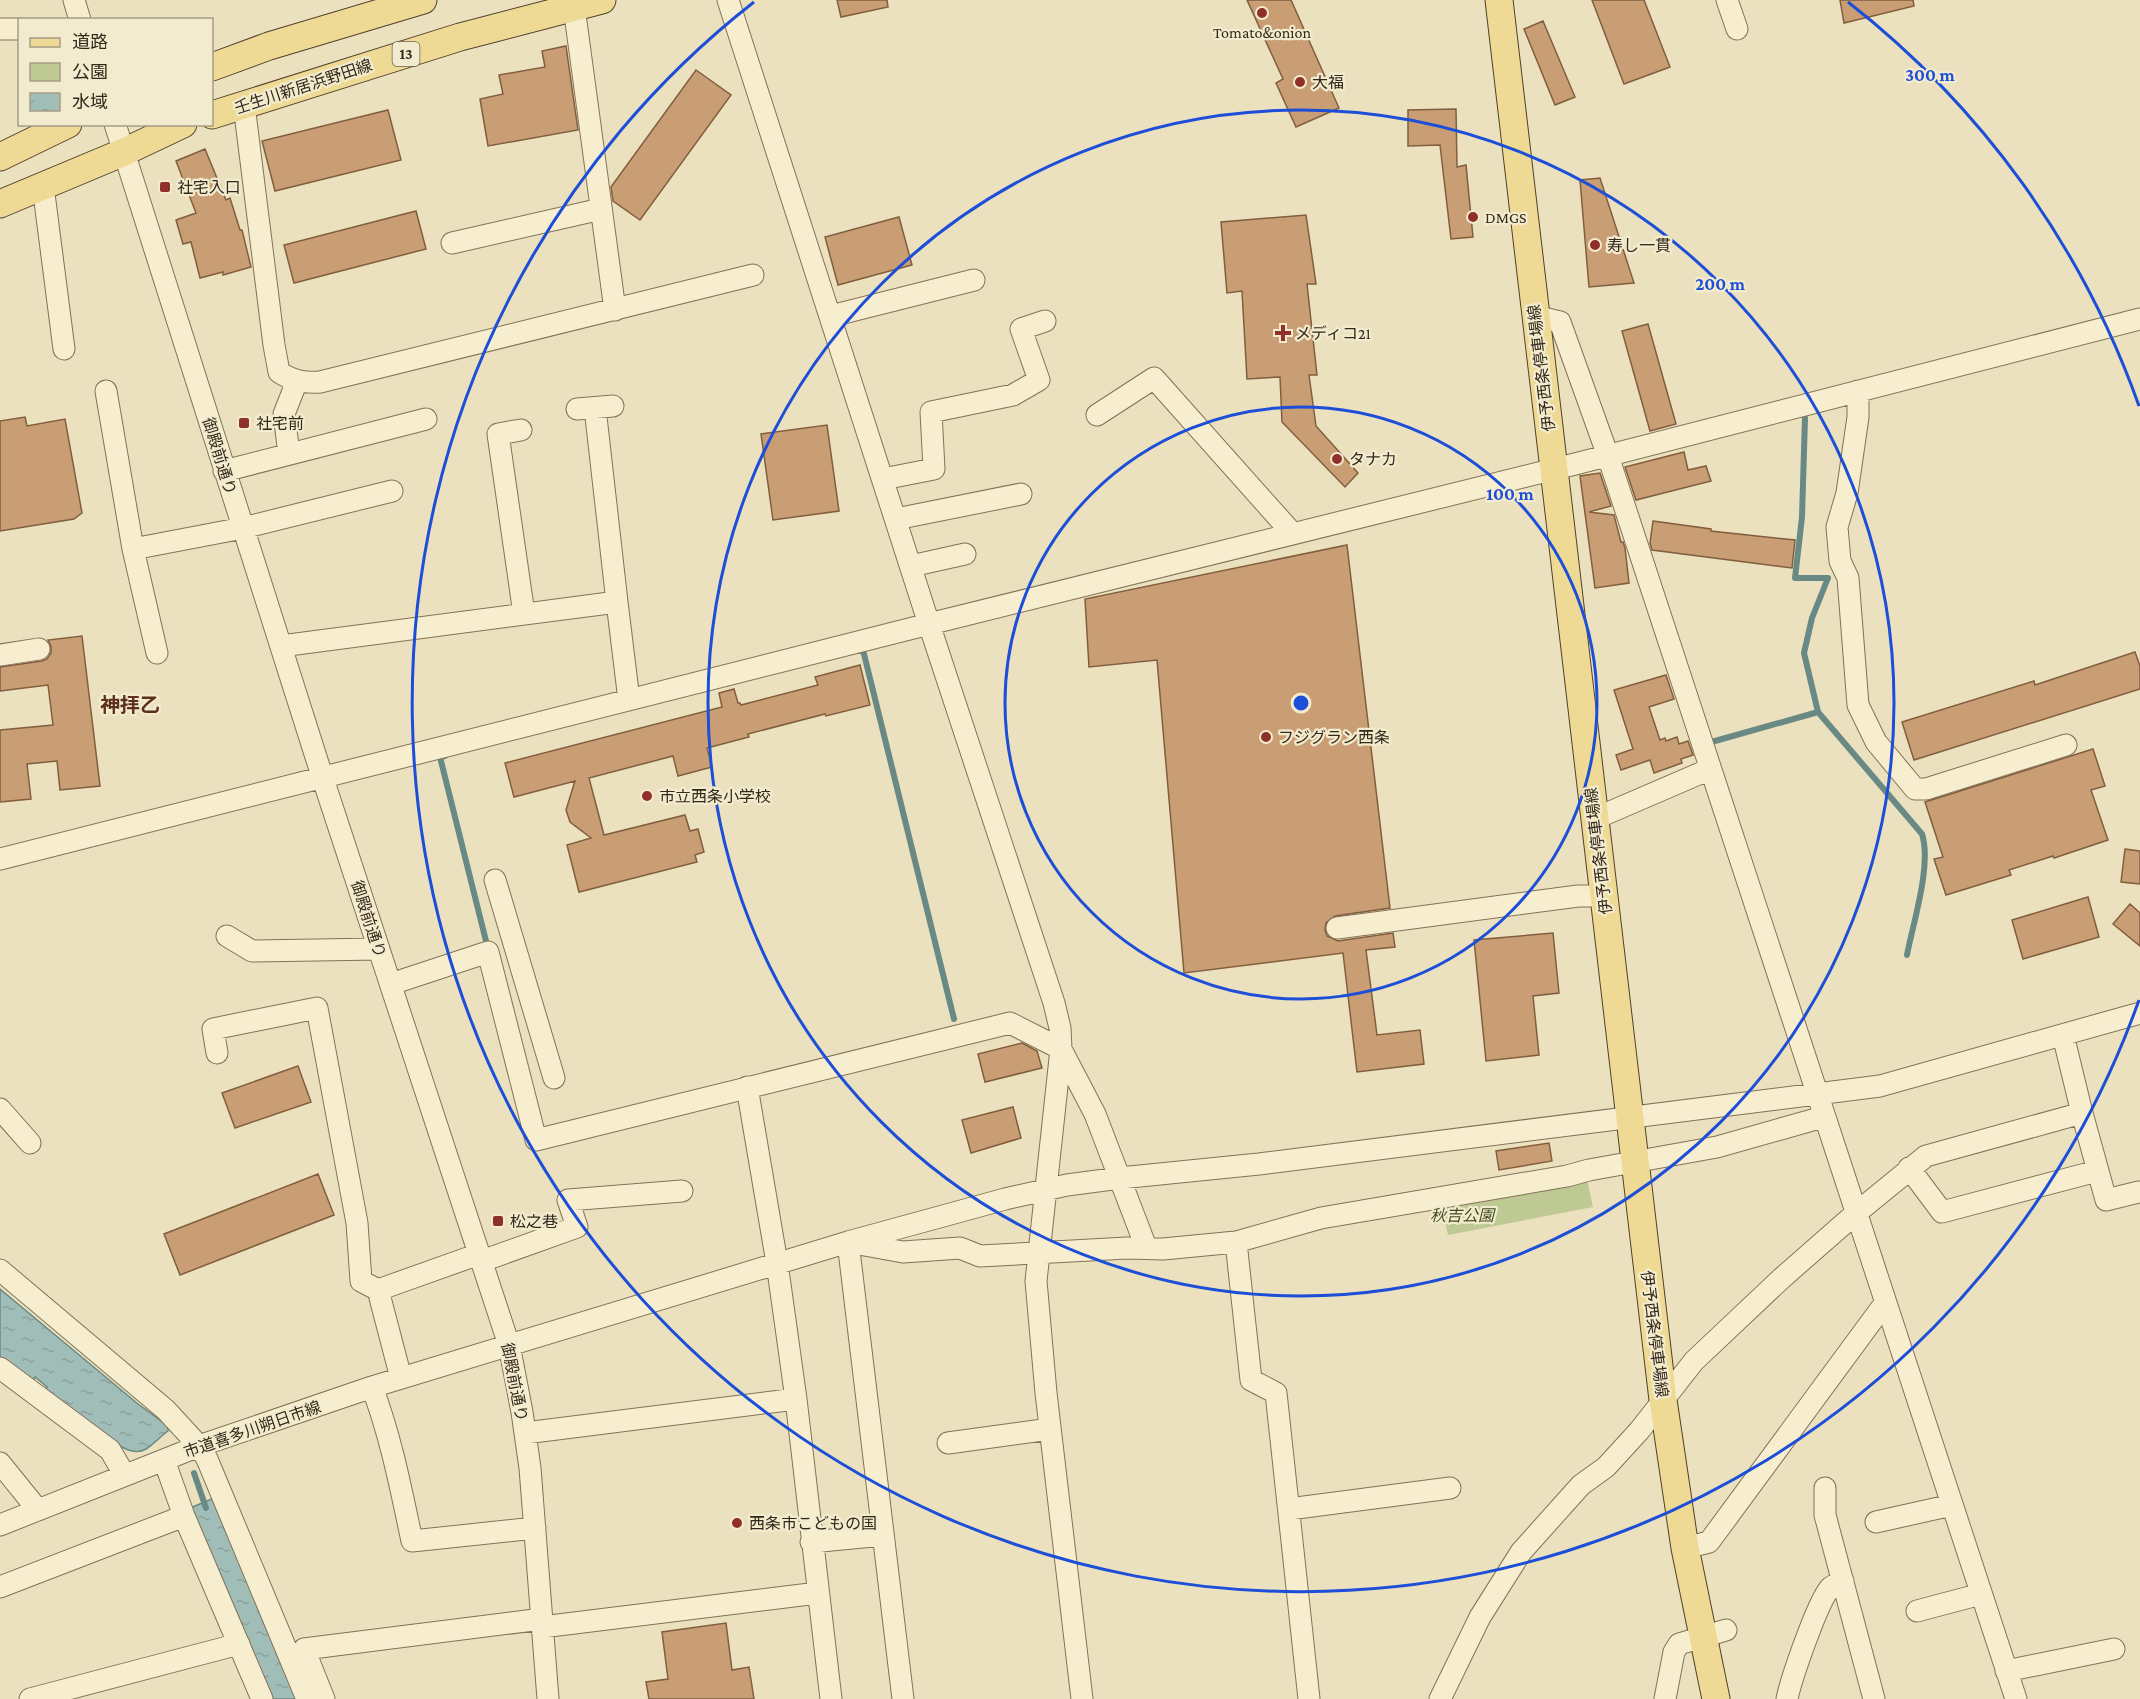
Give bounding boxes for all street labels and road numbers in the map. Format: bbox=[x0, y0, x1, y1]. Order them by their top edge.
road number: 13 bbox=[392, 42, 420, 66]
street label: 壬生川新居浜野田線 bbox=[232, 56, 374, 117]
street label: 伊予西条停車場線 bbox=[1525, 303, 1558, 433]
street label: 御殿前通り bbox=[200, 415, 239, 497]
street label: 伊予西条停車場線 bbox=[1582, 786, 1615, 916]
street label: 御殿前通り bbox=[348, 878, 389, 960]
street label: 伊予西条停車場線 bbox=[1638, 1269, 1671, 1399]
street label: 御殿前通り bbox=[499, 1341, 530, 1423]
street label: 市道喜多川朔日市線 bbox=[181, 1398, 323, 1461]

